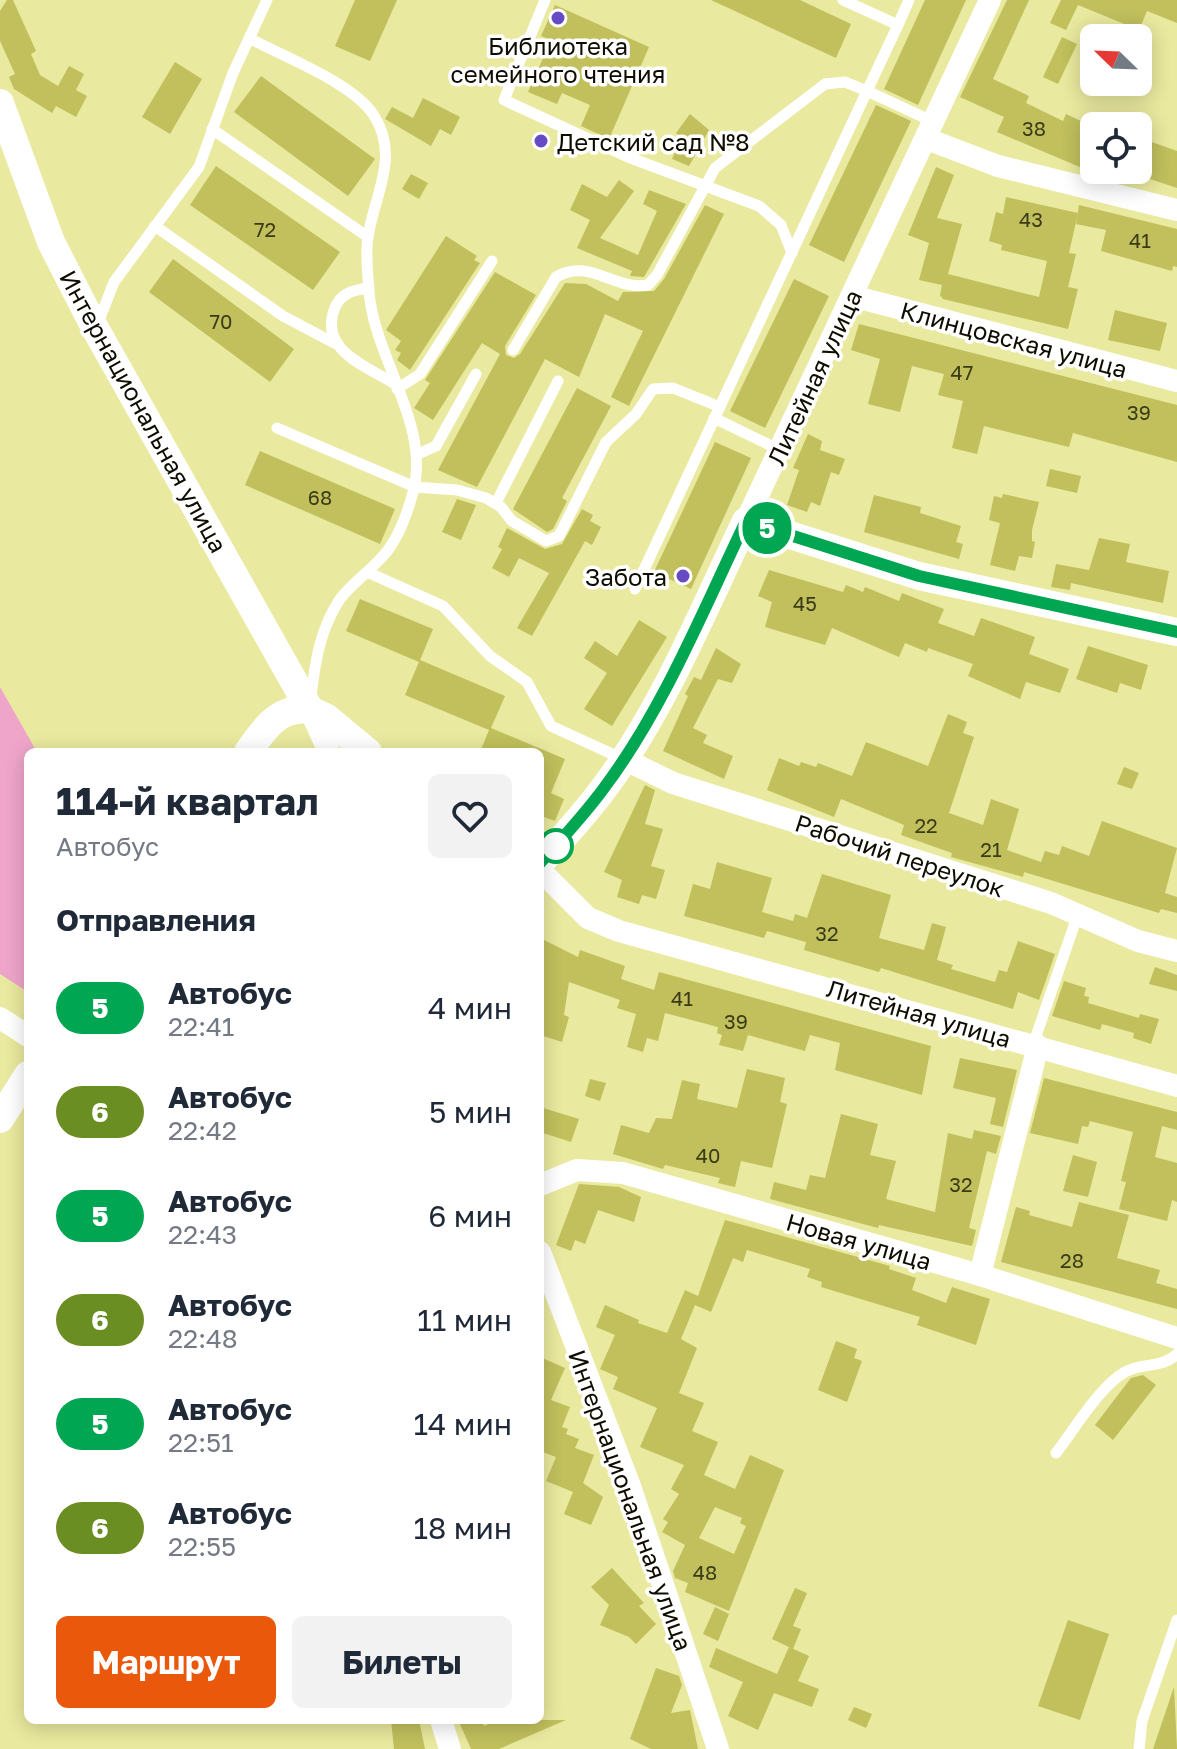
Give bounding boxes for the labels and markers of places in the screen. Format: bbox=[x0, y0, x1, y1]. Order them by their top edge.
marker: Библиотека семейного чтения bbox=[549, 9, 567, 27]
place label: Библиотека семейного чтения bbox=[451, 31, 665, 88]
place label: Детский сад №8 bbox=[557, 127, 750, 156]
marker: Детский сад №8 bbox=[532, 132, 550, 150]
place label: Забота bbox=[585, 562, 667, 591]
marker: Забота bbox=[674, 567, 692, 585]
unlabelled marker bbox=[539, 829, 573, 863]

